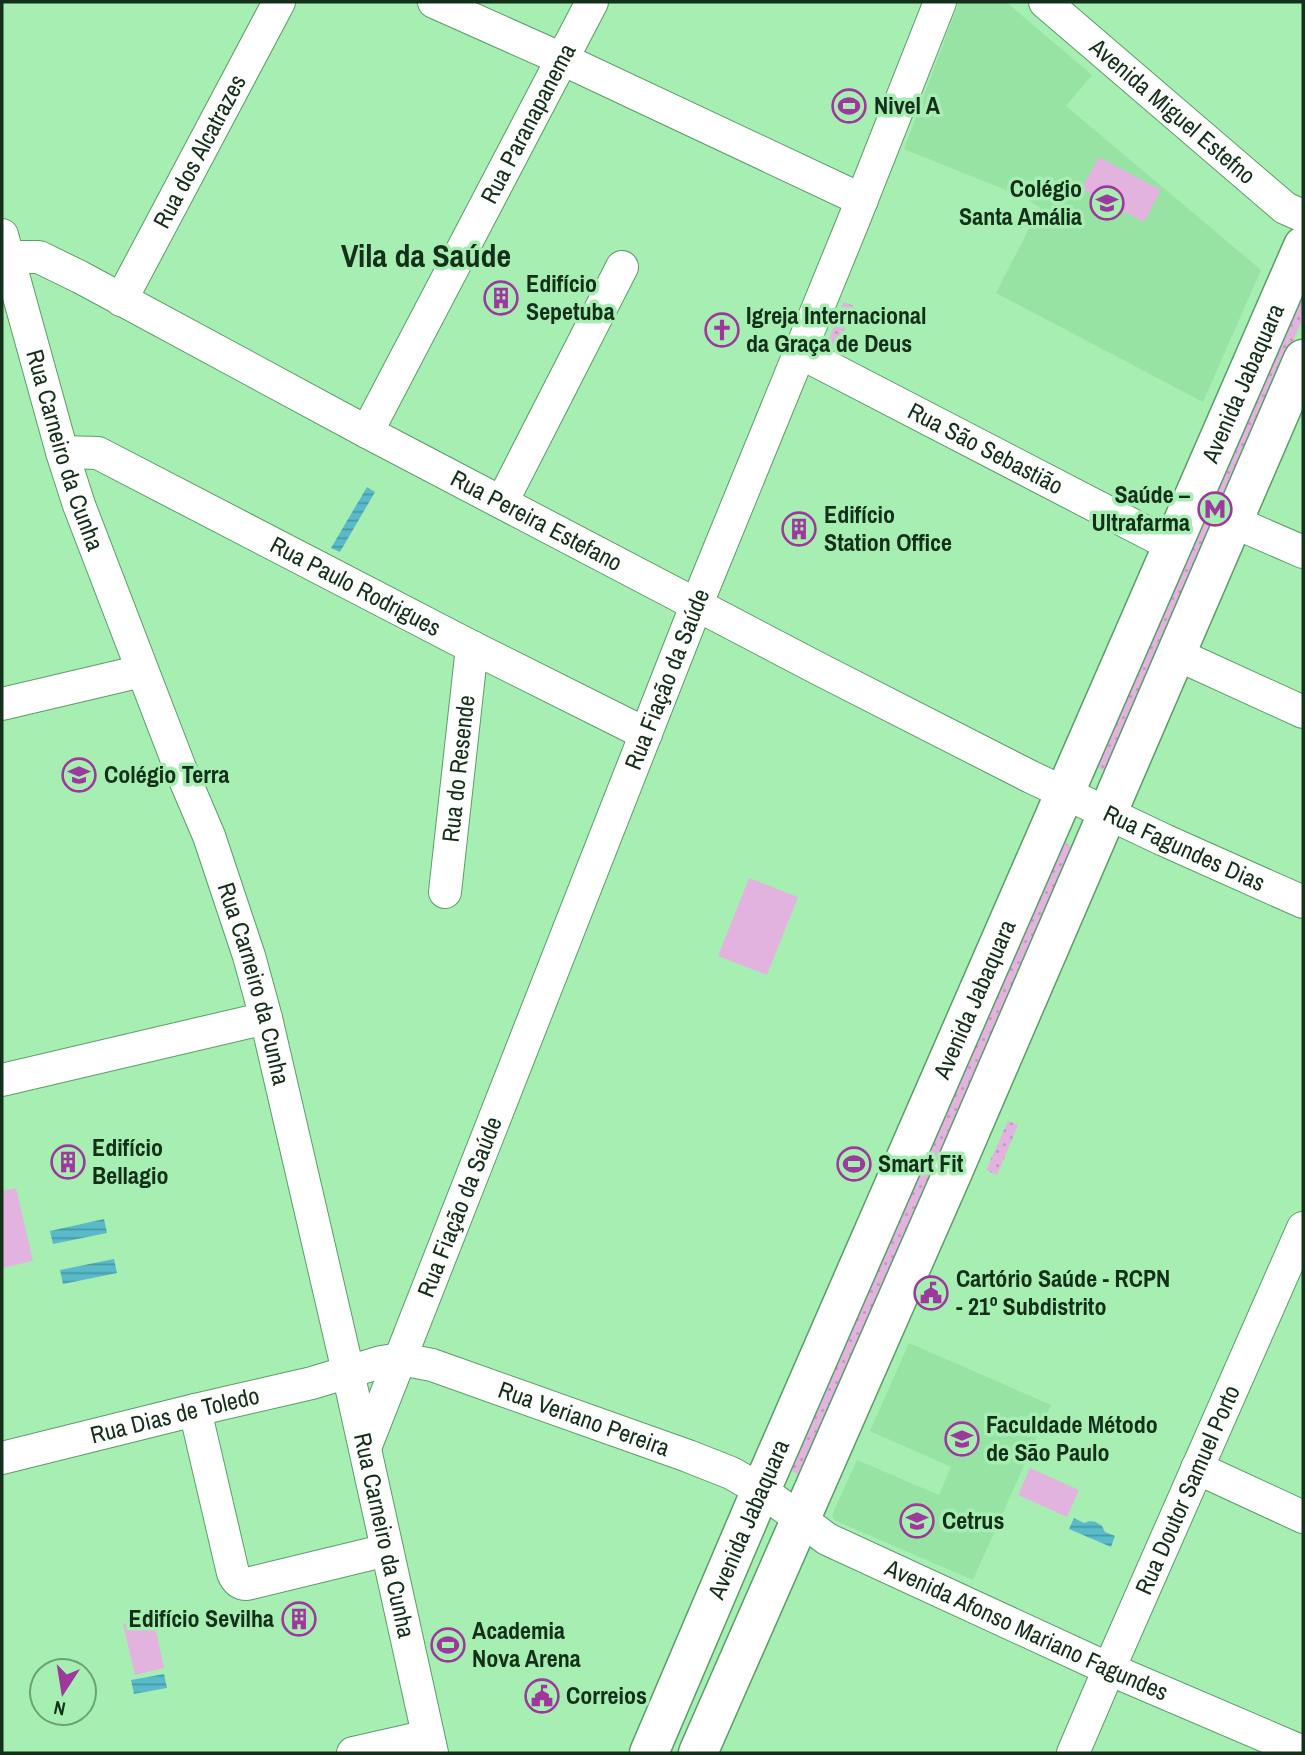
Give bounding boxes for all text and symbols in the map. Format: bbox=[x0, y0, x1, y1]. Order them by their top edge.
street label: Avenida Miguel Estefno bbox=[1083, 30, 1263, 191]
street label: Rua Paranapanema bbox=[472, 38, 583, 209]
street label: Rua dos Alcatrazes bbox=[145, 69, 253, 234]
sports icon: Nivel A bbox=[830, 87, 868, 125]
place label: Nivel A bbox=[874, 89, 941, 121]
place label: Colégio Santa Amália bbox=[959, 172, 1082, 232]
school or university icon: Colégio Santa Amália bbox=[1088, 184, 1126, 222]
district label: Vila da Saúde bbox=[341, 234, 511, 277]
place label: Edifício Sepetuba bbox=[526, 267, 615, 327]
building icon: Edifício Sepetuba bbox=[482, 279, 520, 317]
street label: Avenida Jabaquara bbox=[1193, 298, 1291, 468]
place label: Igreja Internacional da Graça de Deus bbox=[746, 299, 926, 359]
church icon: Igreja Internacional da Graça de Deus bbox=[703, 311, 741, 349]
street label: Rua Carneiro da Cunha bbox=[19, 346, 112, 555]
street label: Rua São Sebastião bbox=[903, 394, 1069, 501]
street label: Rua Pereira Estefano bbox=[445, 462, 628, 578]
place label: Saúde – Ultrafarma bbox=[1092, 478, 1190, 538]
metro station icon: Saúde – Ultrafarma bbox=[1196, 490, 1234, 528]
place label: Edifício Station Office bbox=[824, 498, 952, 558]
building icon: Edifício Station Office bbox=[780, 510, 818, 548]
street label: Rua Paulo Rodrigues bbox=[265, 528, 447, 643]
street label: Rua Fiação da Saúde bbox=[616, 584, 716, 774]
street label: Rua do Resende bbox=[434, 693, 482, 844]
school or university icon: Colégio Terra bbox=[60, 756, 98, 794]
place label: Colégio Terra bbox=[104, 758, 229, 790]
street label: Rua Fagundes Dias bbox=[1098, 797, 1270, 898]
street label: Rua Carneiro da Cunha bbox=[211, 878, 298, 1088]
street label: Avenida Jabaquara bbox=[925, 914, 1023, 1084]
street label: Rua Fiação da Saúde bbox=[409, 1112, 509, 1302]
place label: Edifício Bellagio bbox=[92, 1131, 169, 1191]
building icon: Edifício Bellagio bbox=[49, 1143, 87, 1181]
sports icon: Smart Fit bbox=[835, 1145, 873, 1183]
place label: Smart Fit bbox=[878, 1147, 964, 1179]
place label: Cartório Saúde - RCPN - 21º Subdistrito bbox=[956, 1262, 1170, 1322]
public building icon: Cartório Saúde - RCPN - 21º Subdistrito bbox=[912, 1274, 950, 1312]
street label: Rua Veriano Pereira bbox=[494, 1373, 674, 1463]
street label: Rua Dias de Toledo bbox=[87, 1379, 262, 1450]
street label: Rua Doutor Samuel Porto bbox=[1127, 1380, 1247, 1599]
place label: Faculdade Método de São Paulo bbox=[986, 1408, 1158, 1468]
school or university icon: Faculdade Método de São Paulo bbox=[943, 1420, 981, 1458]
street label: Rua Carneiro da Cunha bbox=[347, 1430, 423, 1641]
street label: Avenida Jabaquara bbox=[699, 1434, 796, 1605]
school or university icon: Cetrus bbox=[898, 1502, 936, 1540]
place label: Cetrus bbox=[942, 1504, 1004, 1536]
street label: Avenida Afonso Mariano Fagundes bbox=[880, 1551, 1173, 1707]
building icon: Edifício Sevilha bbox=[280, 1600, 318, 1638]
place label: Edifício Sevilha bbox=[129, 1602, 274, 1634]
place label: Academia Nova Arena bbox=[472, 1614, 581, 1674]
sports icon: Academia Nova Arena bbox=[429, 1626, 467, 1664]
north arrow bbox=[28, 1657, 98, 1727]
public building icon: Correios bbox=[523, 1677, 561, 1715]
place label: Correios bbox=[566, 1679, 647, 1711]
text: N bbox=[51, 1695, 68, 1723]

